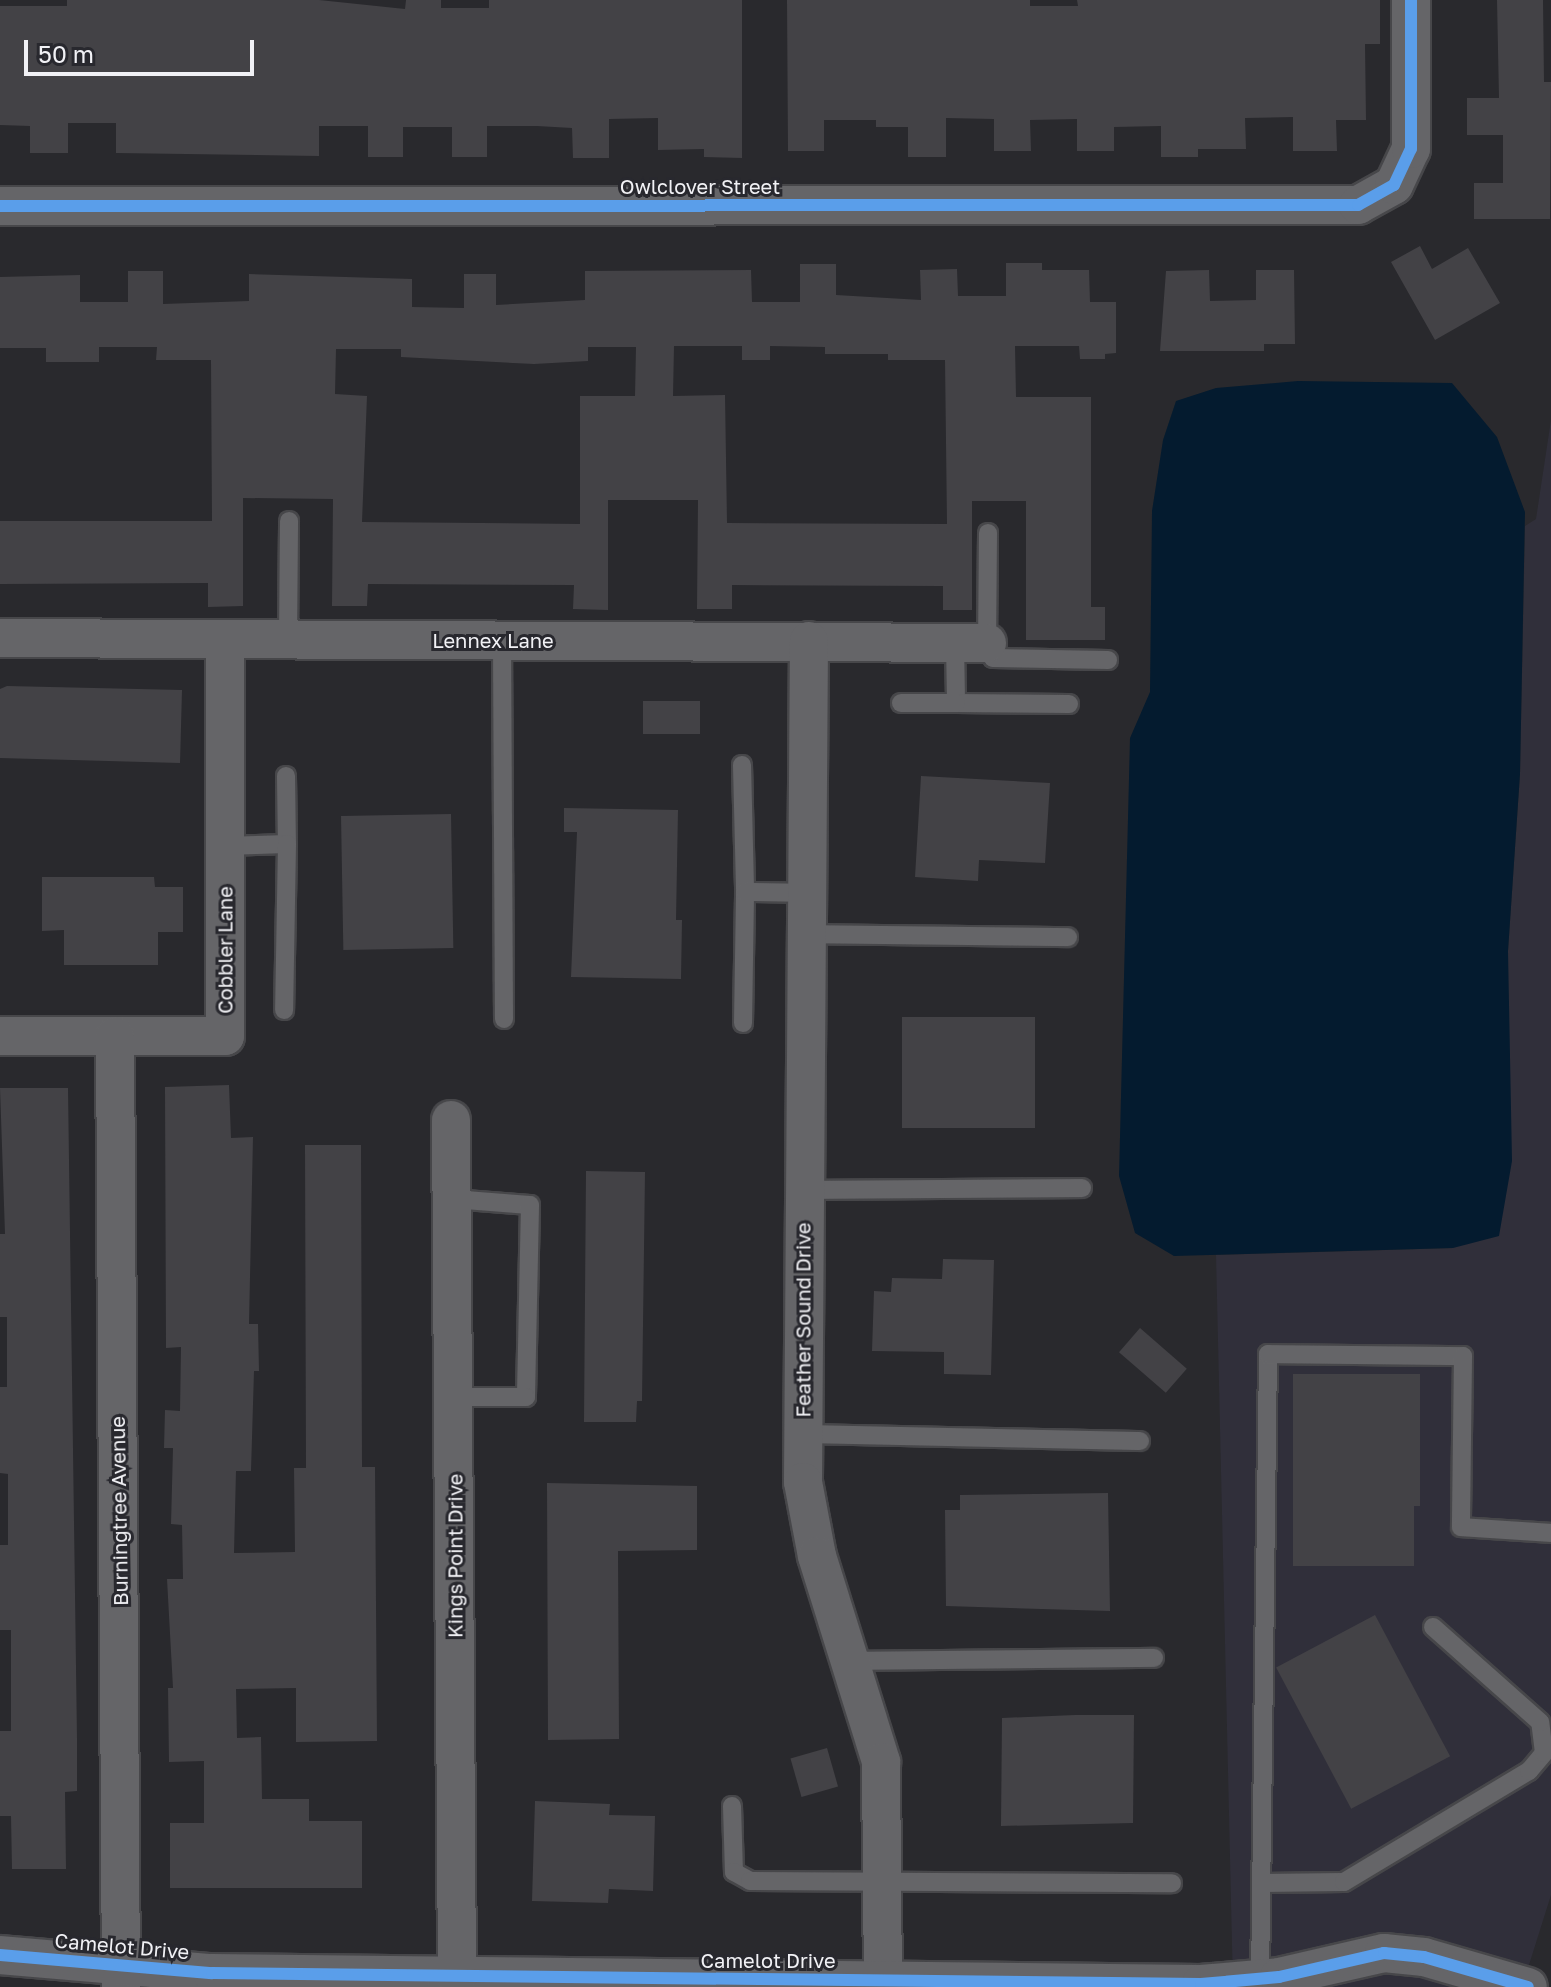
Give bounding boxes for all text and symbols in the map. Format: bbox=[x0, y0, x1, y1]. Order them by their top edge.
scale bar bbox=[28, 24, 258, 74]
text: 50 m bbox=[38, 39, 94, 68]
street label: Owlclover Street bbox=[620, 174, 780, 198]
street label: Lennex Lane bbox=[432, 628, 554, 652]
street label: Cobbler Lane bbox=[213, 886, 237, 1014]
street label: Feather Sound Drive bbox=[791, 1222, 815, 1418]
street label: Burningtree Avenue bbox=[105, 1416, 133, 1606]
street label: Kings Point Drive bbox=[443, 1474, 467, 1638]
street label: Camelot Drive bbox=[54, 1928, 190, 1964]
street label: Camelot Drive bbox=[701, 1948, 835, 1972]

